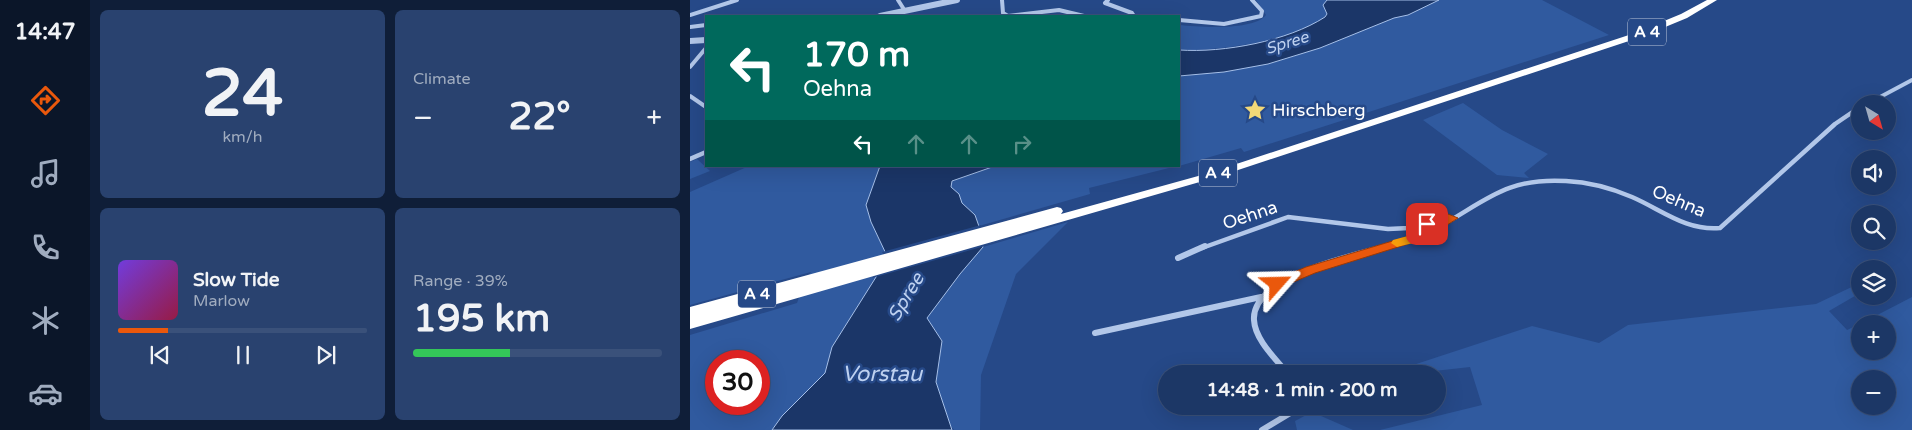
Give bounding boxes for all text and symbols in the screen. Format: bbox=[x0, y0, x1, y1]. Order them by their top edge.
road number: A 4 bbox=[1628, 18, 1666, 46]
text: 14:47 bbox=[15, 19, 75, 45]
water label: Spree bbox=[1263, 27, 1312, 59]
text: 170 m bbox=[803, 34, 910, 76]
icon: left bbox=[720, 35, 785, 100]
text: 24 bbox=[202, 55, 283, 134]
text: Climate bbox=[413, 69, 471, 89]
text: Oehna bbox=[803, 76, 872, 102]
icon: directions bbox=[28, 83, 63, 118]
text: 22° bbox=[509, 94, 571, 140]
north arrow bbox=[1851, 95, 1896, 140]
map controls bbox=[1851, 95, 1896, 415]
place icon: Hirschberg bbox=[1242, 97, 1268, 123]
place label: Hirschberg bbox=[1272, 99, 1366, 121]
text: − bbox=[413, 101, 433, 135]
text: + bbox=[646, 101, 662, 135]
text: km/h bbox=[222, 127, 263, 147]
icon: left bbox=[849, 130, 877, 158]
icon: ahead bbox=[902, 130, 930, 158]
icon: ahead bbox=[955, 130, 983, 158]
icon: right bbox=[1008, 130, 1036, 158]
button: sound bbox=[1851, 150, 1896, 195]
icon: music bbox=[28, 156, 63, 191]
road number: A 4 bbox=[1199, 160, 1237, 187]
street label: Oehna bbox=[1649, 180, 1709, 222]
street label: Oehna bbox=[1220, 196, 1280, 234]
pin bbox=[1406, 203, 1448, 245]
button: search bbox=[1851, 205, 1896, 250]
icon: arrive bbox=[1413, 210, 1441, 238]
icon: phone bbox=[28, 230, 63, 265]
position arrow bbox=[1250, 257, 1302, 309]
button: layers bbox=[1851, 260, 1896, 305]
water label: Spree bbox=[883, 268, 929, 325]
text: Slow Tide bbox=[193, 269, 280, 291]
text: Range · 39% bbox=[413, 271, 508, 291]
road number: A 4 bbox=[738, 280, 776, 308]
text: Marlow bbox=[193, 291, 250, 311]
text: 195 km bbox=[413, 296, 550, 342]
icon: climate bbox=[28, 303, 63, 338]
button: + bbox=[1851, 315, 1896, 360]
icon: previous bbox=[146, 341, 174, 369]
icon: pause bbox=[229, 341, 257, 369]
icon: next bbox=[312, 341, 340, 369]
speed limit sign: 30 bbox=[705, 350, 770, 415]
water label: Vorstau bbox=[842, 361, 924, 387]
button: − bbox=[1851, 370, 1896, 415]
icon: car bbox=[28, 376, 63, 411]
text: 14:48 · 1 min · 200 m bbox=[1206, 379, 1398, 401]

